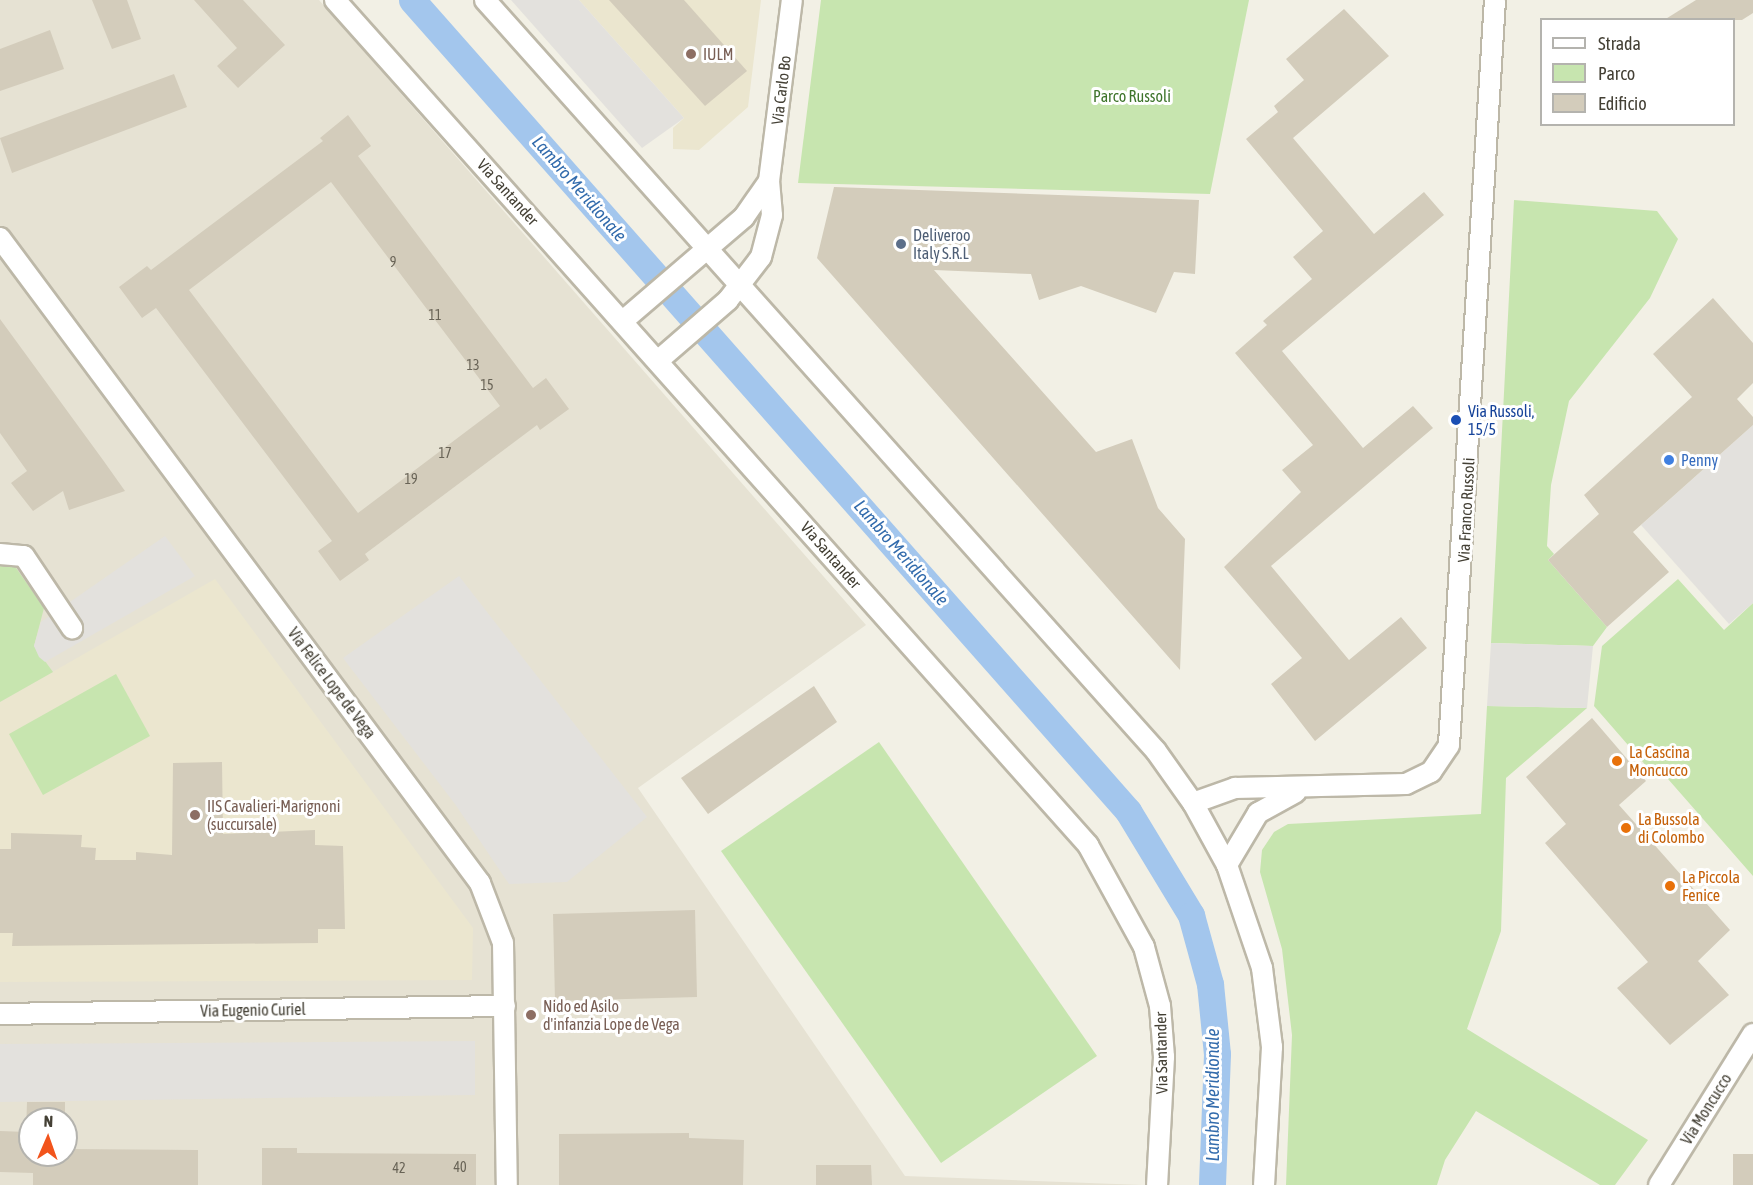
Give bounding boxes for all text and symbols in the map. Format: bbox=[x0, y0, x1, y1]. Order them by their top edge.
legend bbox=[1540, 18, 1735, 126]
text: Strada bbox=[1598, 33, 1641, 54]
place label: IULM bbox=[703, 44, 733, 64]
marker: IULM bbox=[684, 47, 698, 61]
street label: Via Carlo Bo bbox=[767, 54, 795, 126]
text: Parco bbox=[1598, 63, 1635, 84]
park label: Parco Russoli bbox=[1093, 86, 1171, 106]
text: Edificio bbox=[1598, 93, 1647, 114]
water label: Lambro Meridionale bbox=[527, 132, 631, 246]
street label: Via Santander bbox=[473, 155, 543, 229]
place label: Deliveroo Italy S.R.L bbox=[913, 225, 971, 263]
marker: Deliveroo Italy S.R.L bbox=[894, 237, 908, 251]
house number: 9 bbox=[390, 254, 396, 270]
house number: 11 bbox=[428, 307, 442, 323]
house number: 13 bbox=[466, 357, 480, 373]
house number: 15 bbox=[480, 377, 494, 393]
place label: Via Russoli, 15/5 bbox=[1468, 401, 1534, 439]
marker: Via Russoli, 15/5 bbox=[1449, 413, 1463, 427]
house number: 17 bbox=[438, 445, 452, 461]
place label: Penny bbox=[1681, 450, 1718, 470]
marker: Penny bbox=[1662, 453, 1676, 467]
street label: Via Franco Russoli bbox=[1454, 457, 1478, 563]
house number: 19 bbox=[404, 471, 418, 487]
water label: Lambro Meridionale bbox=[849, 496, 953, 610]
street label: Via Santander bbox=[797, 518, 865, 592]
street label: Via Felice Lope de Vega bbox=[284, 624, 380, 742]
place label: La Cascina Moncucco bbox=[1629, 742, 1690, 780]
marker: La Cascina Moncucco bbox=[1610, 754, 1624, 768]
place label: IIS Cavalieri-Marignoni (succursale) bbox=[207, 796, 340, 834]
marker: IIS Cavalieri-Marignoni (succursale) bbox=[188, 808, 202, 822]
place label: La Bussola di Colombo bbox=[1638, 809, 1704, 847]
marker: La Bussola di Colombo bbox=[1619, 821, 1633, 835]
place label: La Piccola Fenice bbox=[1682, 867, 1740, 905]
marker: La Piccola Fenice bbox=[1663, 879, 1677, 893]
place label: Nido ed Asilo d'infanzia Lope de Vega bbox=[543, 996, 680, 1034]
street label: Via Eugenio Curiel bbox=[200, 999, 306, 1021]
marker: Nido ed Asilo d'infanzia Lope de Vega bbox=[524, 1008, 538, 1022]
street label: Via Santander bbox=[1151, 1012, 1171, 1094]
water label: Lambro Meridionale bbox=[1202, 1028, 1224, 1162]
street label: Via Moncucco bbox=[1677, 1070, 1735, 1148]
north arrow bbox=[18, 1107, 78, 1167]
text: N bbox=[44, 1112, 54, 1130]
house number: 40 bbox=[453, 1159, 467, 1175]
house number: 42 bbox=[392, 1160, 406, 1176]

